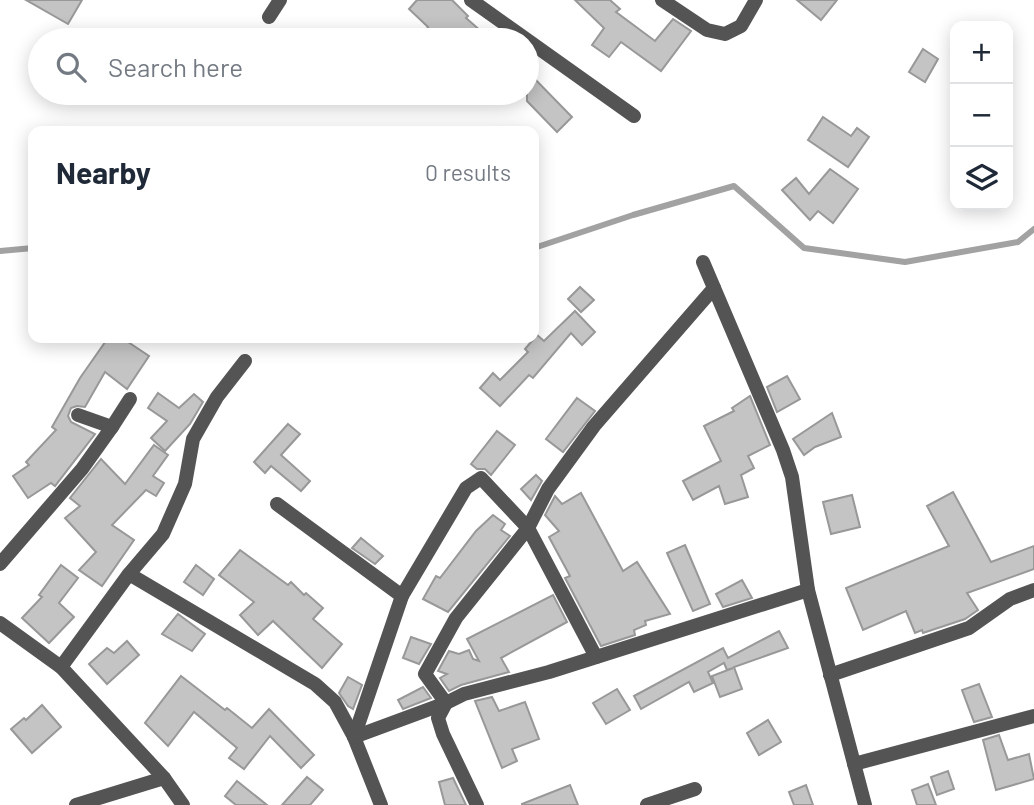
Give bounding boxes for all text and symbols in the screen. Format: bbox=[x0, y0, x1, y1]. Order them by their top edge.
map controls bbox=[950, 21, 1013, 210]
button: + bbox=[950, 21, 1013, 84]
search box bbox=[28, 28, 539, 105]
icon: search bbox=[52, 48, 90, 86]
text: Search here bbox=[108, 51, 243, 82]
button: − bbox=[950, 84, 1013, 147]
button: layers bbox=[950, 147, 1013, 210]
text: Nearby bbox=[56, 154, 151, 190]
text: 0 results bbox=[425, 158, 511, 186]

